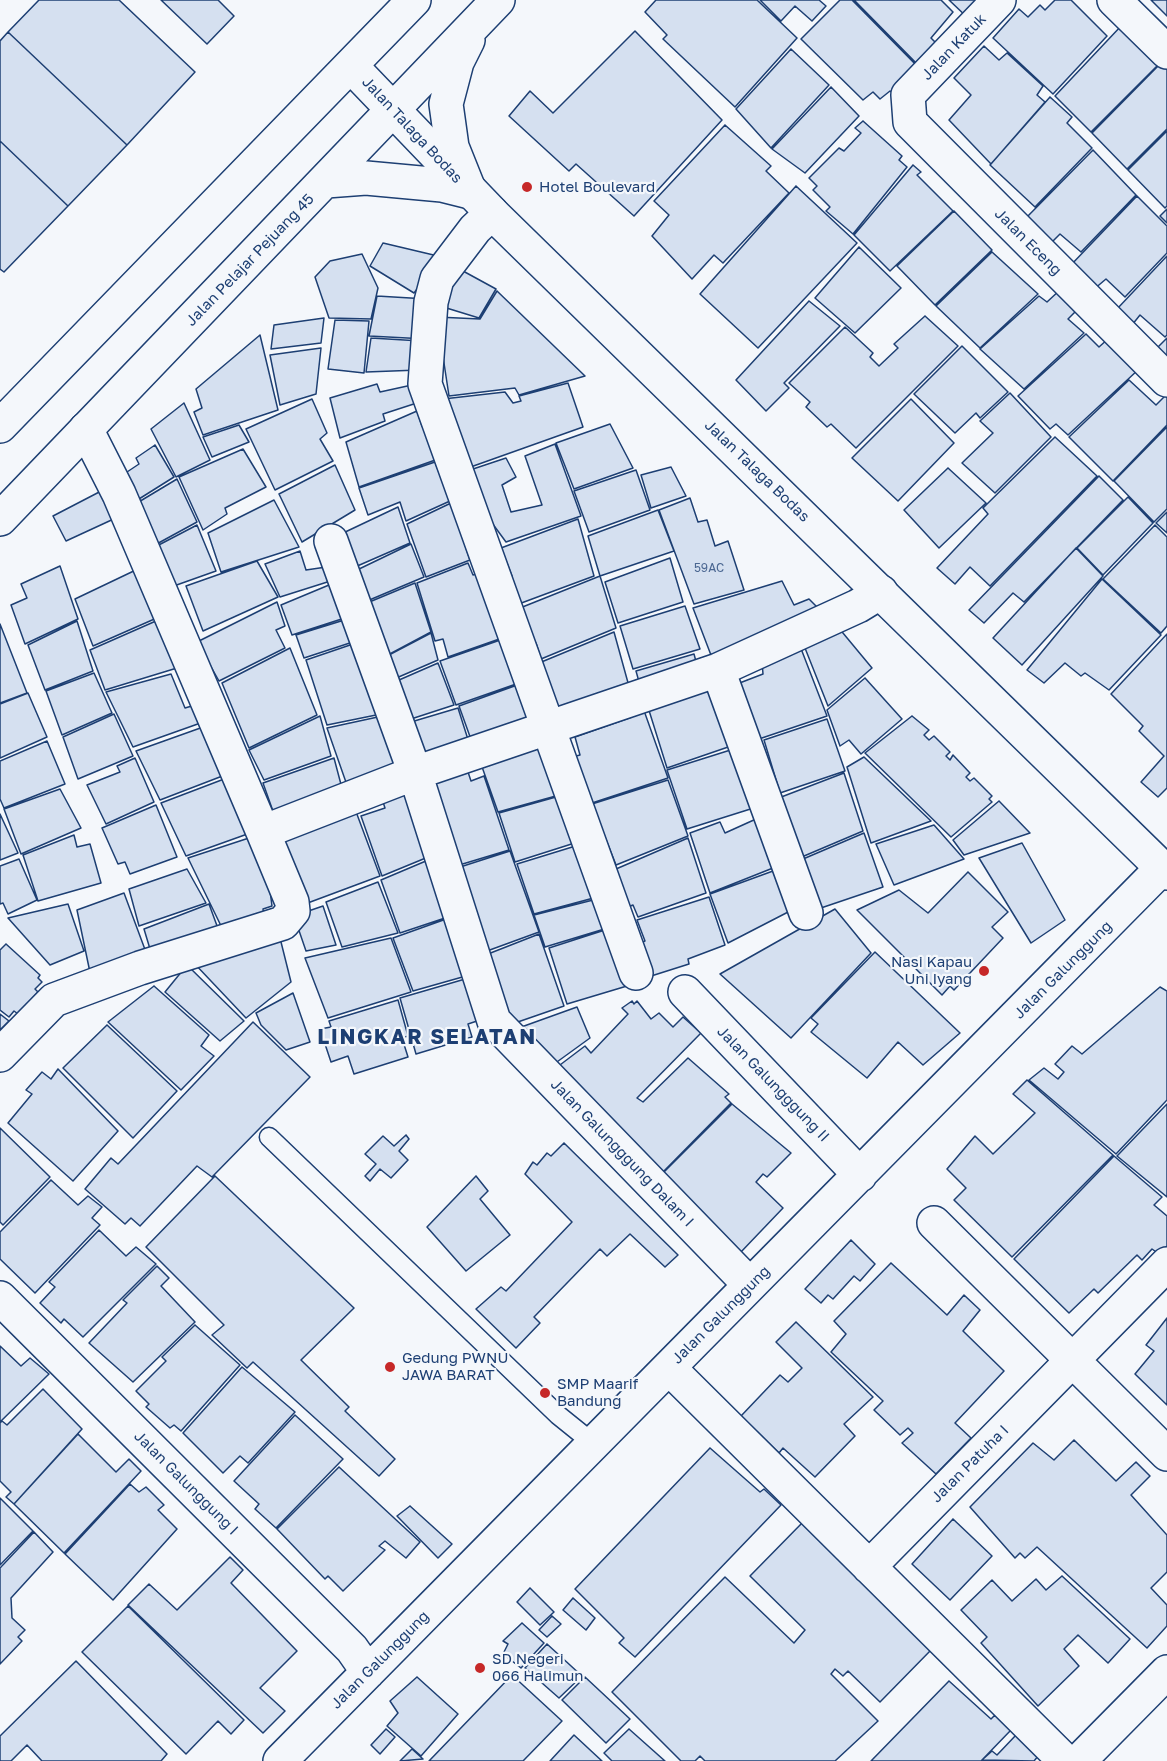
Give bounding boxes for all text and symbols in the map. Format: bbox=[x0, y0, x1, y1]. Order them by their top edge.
street label: Jalan Katuk bbox=[918, 10, 990, 84]
street label: Jalan Talaga Bodas bbox=[358, 73, 466, 187]
place label: Hotel Boulevard bbox=[539, 178, 655, 196]
marker: Hotel Boulevard bbox=[520, 180, 534, 194]
street label: Jalan Pelajar Pejuang 45 bbox=[182, 190, 318, 330]
street label: Jalan Eceng bbox=[991, 205, 1065, 279]
street label: Jalan Talaga Bodas bbox=[701, 416, 813, 526]
house number: 59AC bbox=[694, 561, 724, 575]
street label: Jalan Galunggung bbox=[1010, 917, 1116, 1023]
place label: Nasi Kapau Uni Iyang bbox=[891, 953, 972, 988]
marker: Nasi Kapau Uni Iyang bbox=[977, 964, 991, 978]
street label: Jalan Galungggung II bbox=[713, 1023, 833, 1145]
district label: LINGKAR SELATAN bbox=[317, 1024, 537, 1050]
street label: Jalan Galungggung Dalam I bbox=[547, 1075, 697, 1231]
street label: Jalan Galunggung bbox=[668, 1262, 774, 1368]
place label: Gedung PWNU JAWA BARAT bbox=[402, 1349, 508, 1384]
marker: Gedung PWNU JAWA BARAT bbox=[383, 1360, 397, 1374]
place label: SMP Maarif Bandung bbox=[557, 1375, 638, 1410]
marker: SMP Maarif Bandung bbox=[538, 1386, 552, 1400]
street label: Jalan Patuha I bbox=[927, 1421, 1013, 1507]
street label: Jalan Galunggung I bbox=[130, 1427, 242, 1539]
street label: Jalan Galunggung bbox=[327, 1607, 433, 1713]
place label: SD Negeri 066 Halimun bbox=[492, 1650, 583, 1685]
marker: SD Negeri 066 Halimun bbox=[473, 1661, 487, 1675]

